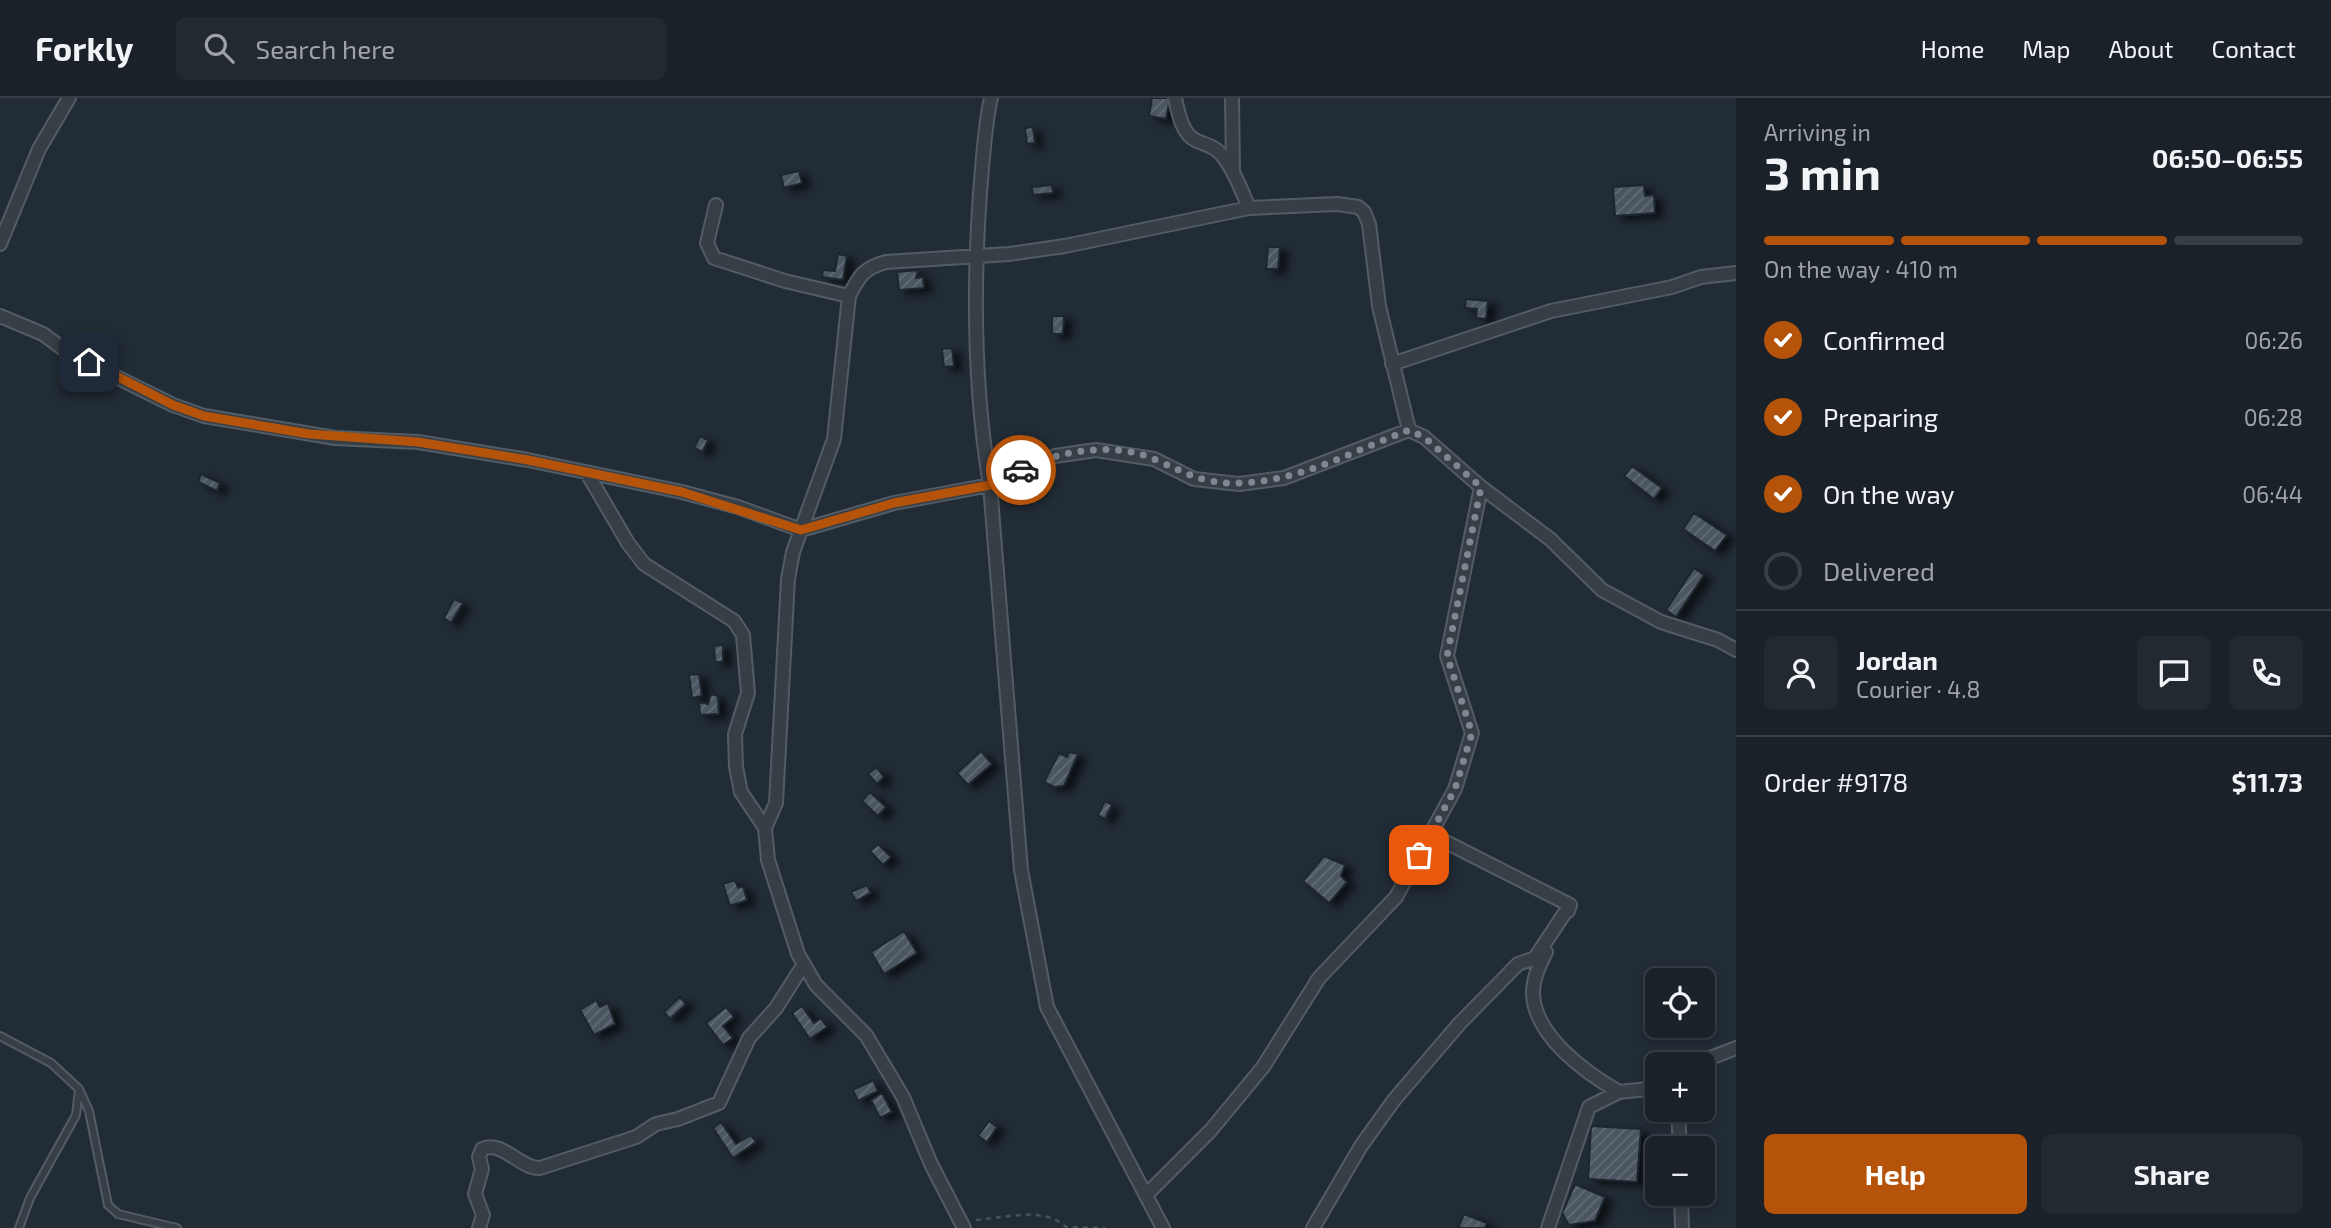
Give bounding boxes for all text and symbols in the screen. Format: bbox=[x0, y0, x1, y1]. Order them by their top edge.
search box bbox=[176, 17, 666, 80]
text: Forkly bbox=[35, 28, 134, 68]
icon: search bbox=[200, 29, 238, 67]
text: Search here bbox=[256, 33, 395, 64]
text: Home bbox=[1921, 34, 1984, 63]
text: Map bbox=[2022, 34, 2070, 63]
text: About bbox=[2108, 34, 2174, 63]
text: Contact bbox=[2212, 34, 2296, 63]
text: Arriving in bbox=[1764, 118, 1871, 146]
text: 06:50–06:55 bbox=[2152, 142, 2303, 173]
text: 3 min bbox=[1764, 144, 1881, 199]
text: On the way · 410 m bbox=[1764, 255, 1958, 283]
icon: check bbox=[1764, 321, 1802, 359]
text: Confirmed bbox=[1823, 324, 1946, 355]
text: 06:26 bbox=[2244, 326, 2303, 354]
pin bbox=[59, 332, 119, 392]
icon: home bbox=[70, 343, 108, 381]
icon: check bbox=[1764, 398, 1802, 436]
text: Preparing bbox=[1823, 401, 1938, 432]
text: 06:28 bbox=[2244, 403, 2303, 431]
courier bbox=[986, 435, 1056, 505]
icon: car bbox=[1002, 451, 1040, 489]
icon: check bbox=[1764, 475, 1802, 513]
text: On the way bbox=[1823, 478, 1954, 509]
text: 06:44 bbox=[2242, 480, 2303, 508]
text: Delivered bbox=[1823, 555, 1935, 586]
button: person bbox=[1764, 636, 1838, 710]
button: chat bbox=[2137, 636, 2211, 710]
button: phone bbox=[2229, 636, 2303, 710]
text: Jordan bbox=[1856, 644, 1938, 675]
text: Courier · 4.8 bbox=[1856, 675, 1980, 703]
text: Order #9178 bbox=[1764, 766, 1908, 797]
text: $11.73 bbox=[2231, 766, 2303, 797]
pin bbox=[1389, 825, 1449, 885]
icon: bag bbox=[1400, 836, 1438, 874]
map controls bbox=[1645, 968, 1715, 1206]
button: locate bbox=[1645, 968, 1715, 1038]
button: + bbox=[1645, 1052, 1715, 1122]
button: Help bbox=[1764, 1134, 2027, 1214]
button: Share bbox=[2041, 1134, 2303, 1214]
button: − bbox=[1645, 1136, 1715, 1206]

